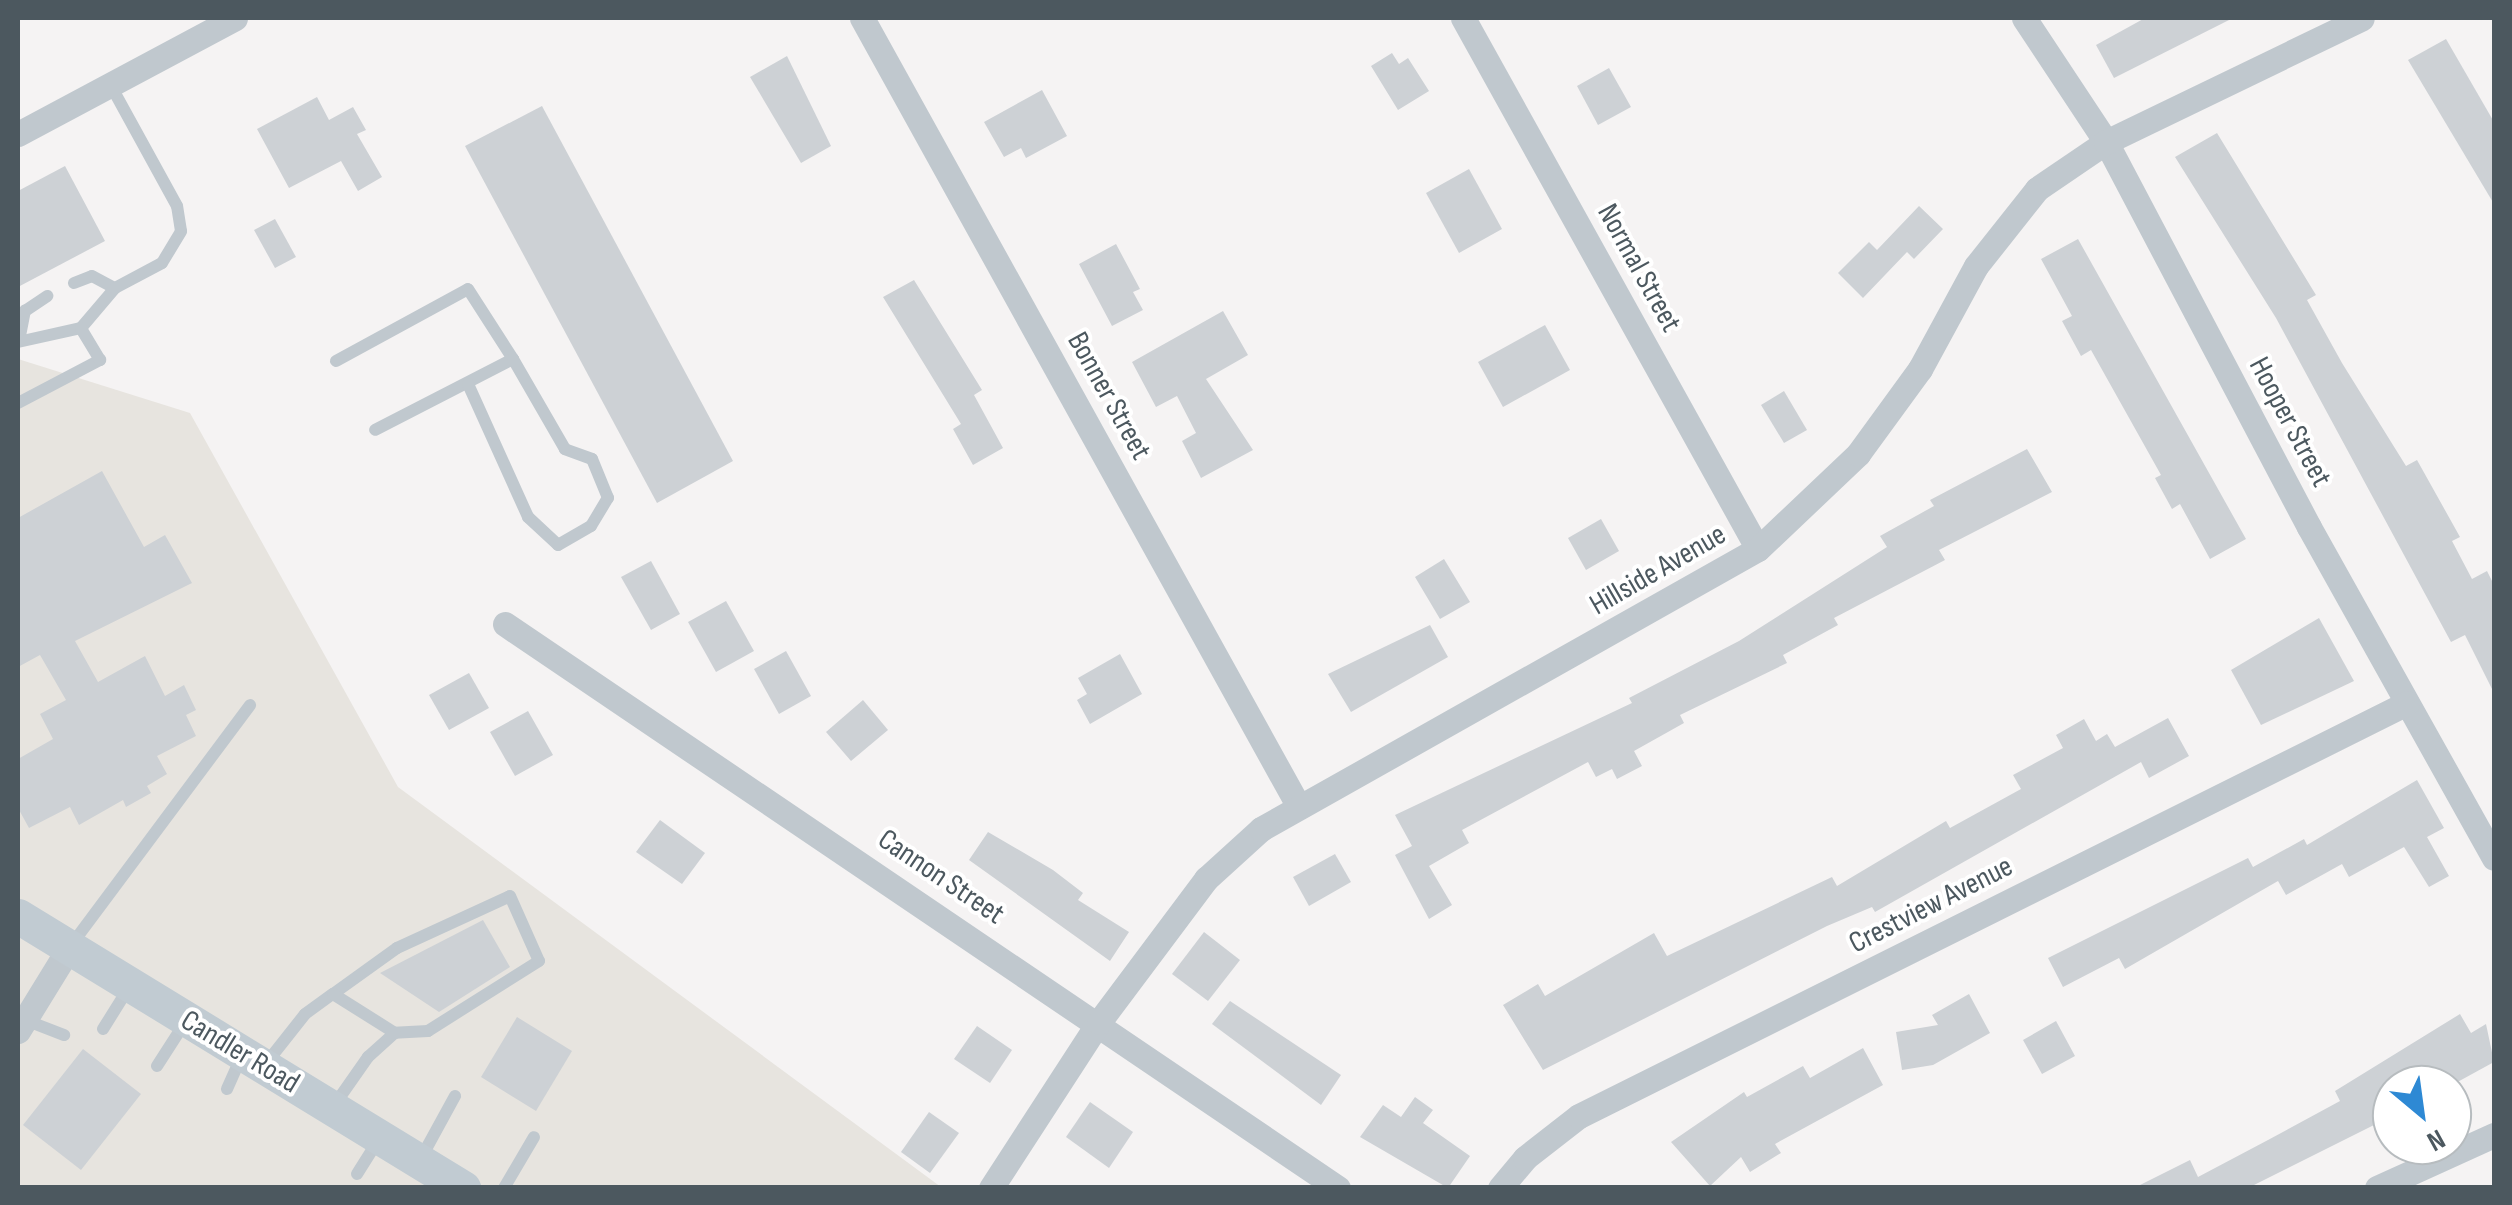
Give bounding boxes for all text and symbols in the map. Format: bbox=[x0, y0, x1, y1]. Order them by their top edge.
street label: Normal Street bbox=[1589, 198, 1689, 338]
street label: Bonner Street bbox=[1059, 326, 1159, 466]
street label: Hooper Street bbox=[2241, 351, 2339, 493]
street label: Hillside Avenue bbox=[1584, 517, 1732, 623]
street label: Cannon Street bbox=[871, 822, 1011, 932]
street label: Crestview Avenue bbox=[1843, 848, 2019, 962]
street label: Candler Road bbox=[174, 1003, 306, 1101]
north arrow bbox=[2372, 1065, 2472, 1165]
text: N bbox=[2421, 1122, 2450, 1158]

